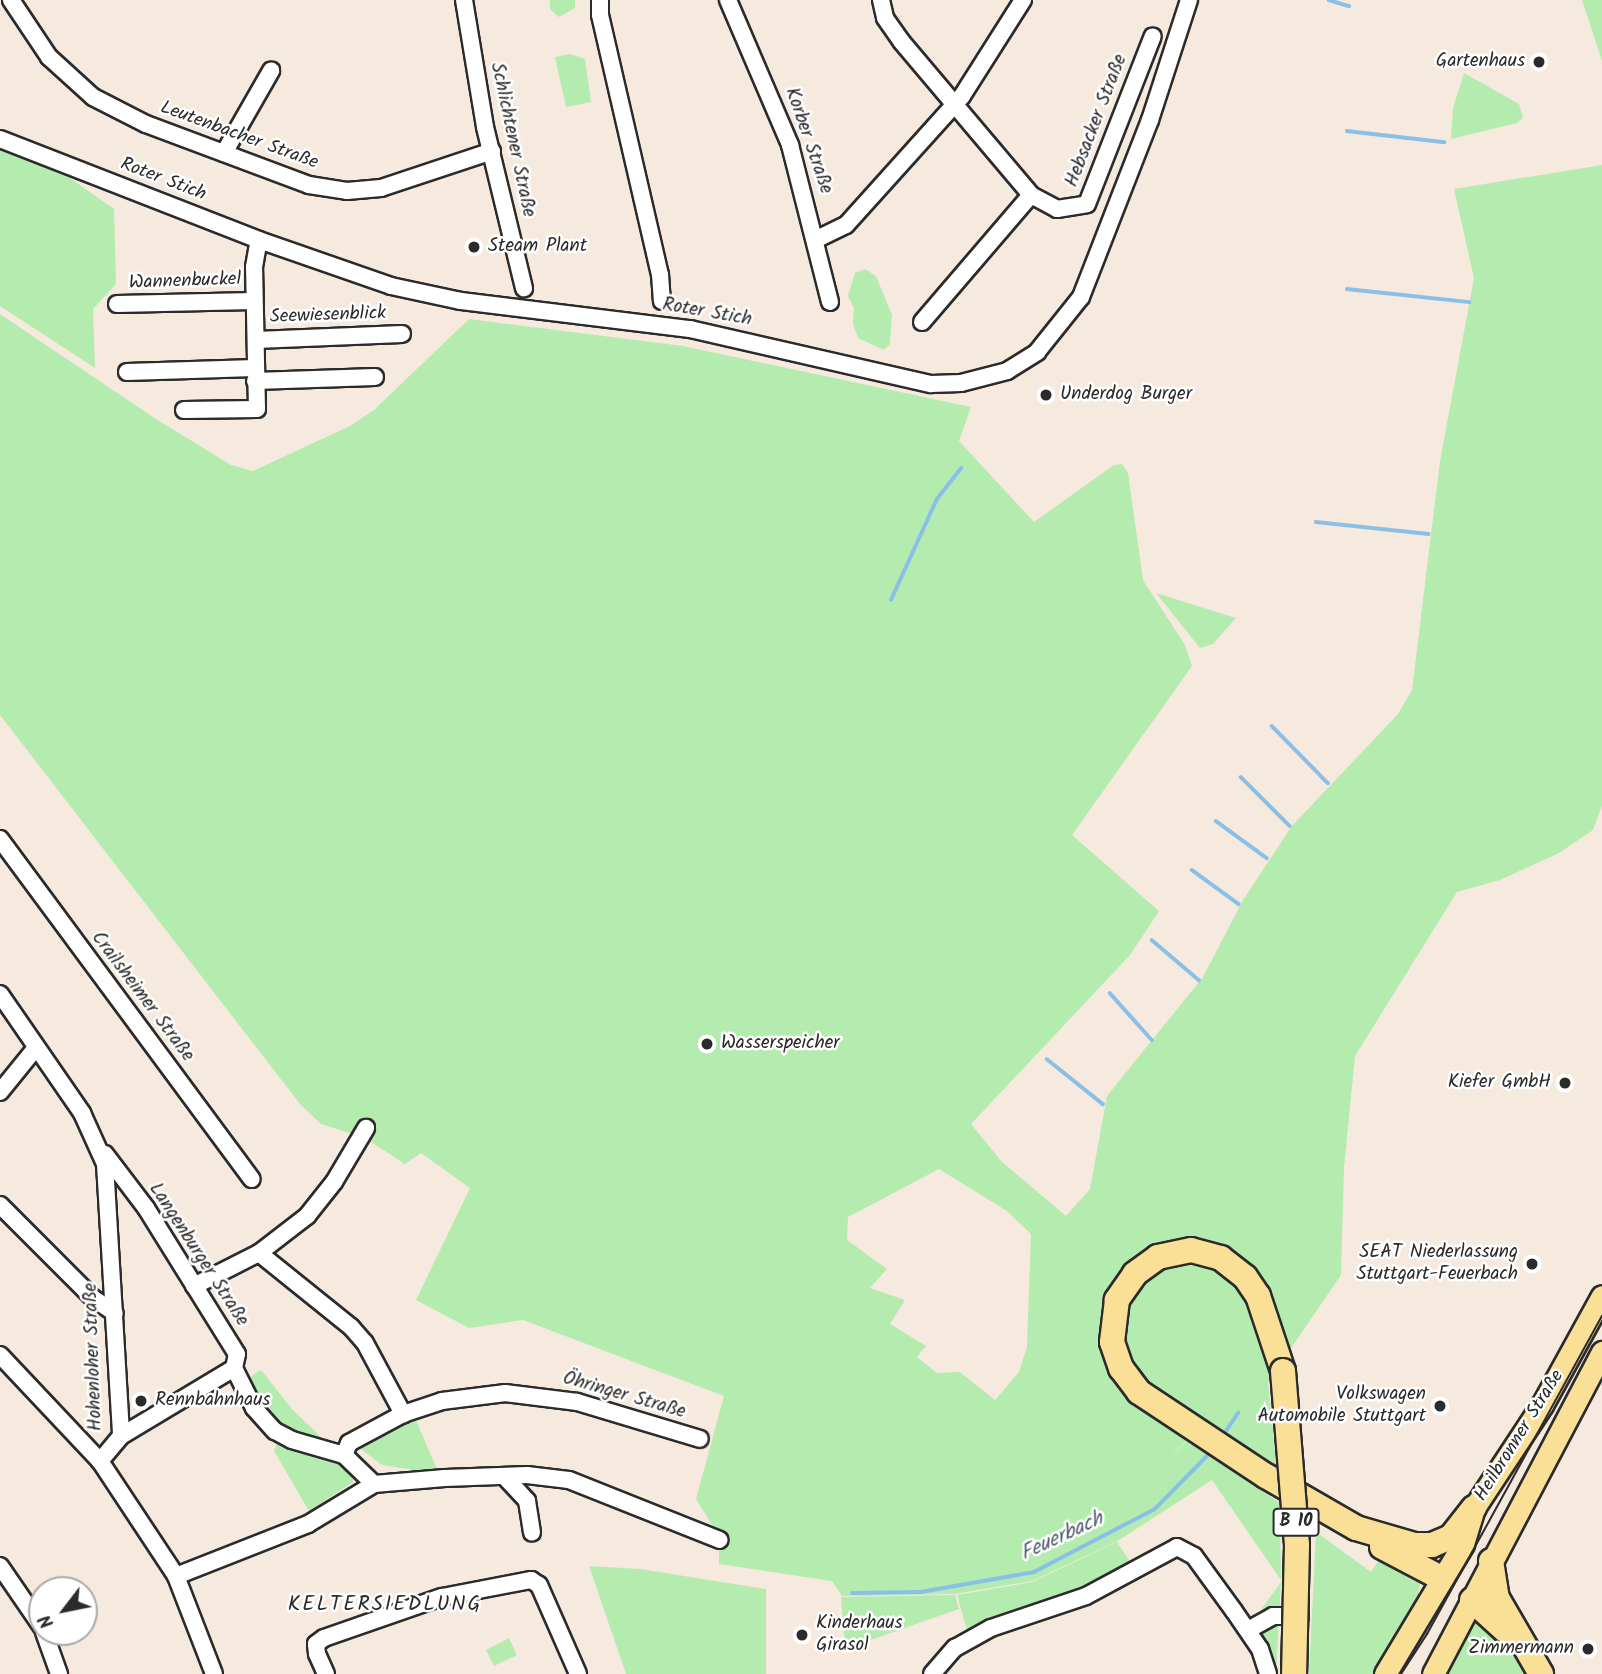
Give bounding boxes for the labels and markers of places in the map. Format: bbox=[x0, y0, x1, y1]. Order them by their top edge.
place label: Gartenhaus bbox=[1436, 51, 1525, 73]
marker: Gartenhaus bbox=[1531, 54, 1547, 70]
place label: Steam Plant bbox=[488, 236, 587, 258]
marker: Steam Plant bbox=[466, 239, 482, 255]
place label: Underdog Burger bbox=[1060, 384, 1192, 406]
marker: Underdog Burger bbox=[1038, 387, 1054, 403]
place label: Wasserspeicher bbox=[721, 1033, 840, 1055]
marker: Wasserspeicher bbox=[699, 1036, 715, 1052]
place label: Kiefer GmbH bbox=[1448, 1072, 1551, 1094]
marker: Kiefer GmbH bbox=[1557, 1075, 1573, 1091]
place label: SEAT Niederlassung Stuttgart-Feuerbach bbox=[1356, 1242, 1518, 1286]
marker: SEAT Niederlassung Stuttgart-Feuerbach bbox=[1524, 1256, 1540, 1272]
place label: Volkswagen Automobile Stuttgart bbox=[1257, 1384, 1426, 1428]
place label: Rennbahnhaus bbox=[155, 1390, 270, 1412]
marker: Rennbahnhaus bbox=[133, 1393, 149, 1409]
marker: Volkswagen Automobile Stuttgart bbox=[1432, 1398, 1448, 1414]
place label: Kinderhaus Girasol bbox=[816, 1613, 903, 1657]
marker: Kinderhaus Girasol bbox=[794, 1627, 810, 1643]
place label: Zimmermann bbox=[1468, 1638, 1574, 1660]
marker: Zimmermann bbox=[1580, 1641, 1596, 1657]

